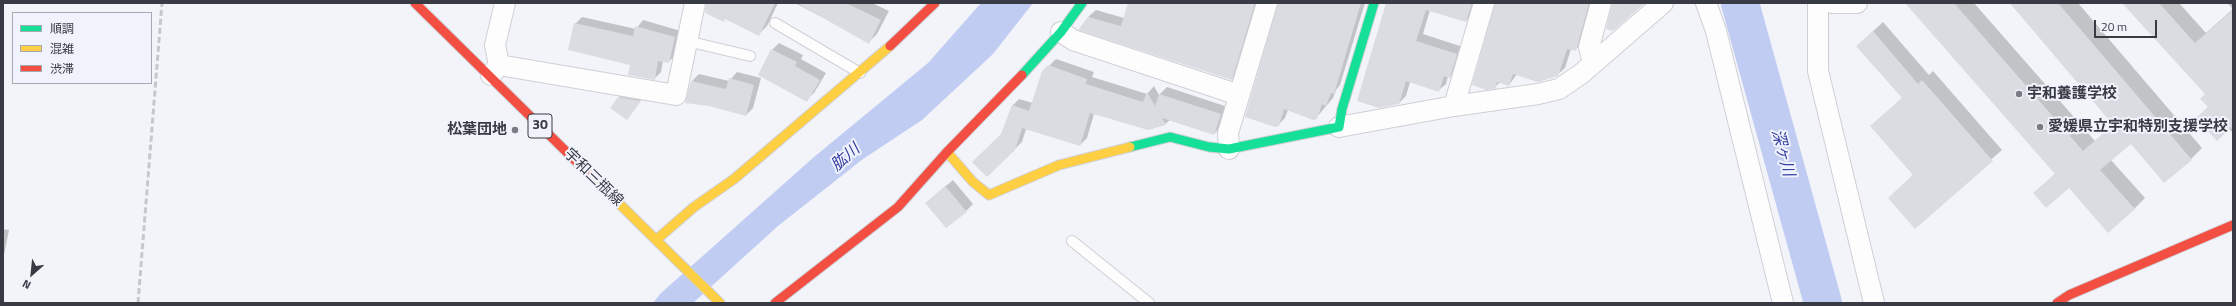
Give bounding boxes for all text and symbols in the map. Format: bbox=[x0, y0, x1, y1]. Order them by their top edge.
legend bbox=[12, 12, 152, 84]
scale bar bbox=[2096, 12, 2159, 38]
text: 20 m bbox=[2101, 17, 2127, 36]
text: 順調 bbox=[50, 19, 74, 38]
text: 混雑 bbox=[50, 39, 74, 58]
text: 渋滞 bbox=[50, 59, 74, 78]
place label: 宇和養護学校 bbox=[2027, 85, 2117, 103]
marker: 宇和養護学校 bbox=[2014, 89, 2024, 99]
road number: 30 bbox=[528, 114, 552, 138]
place label: 愛媛県立宇和特別支援学校 bbox=[2048, 118, 2228, 136]
place label: 松葉団地 bbox=[447, 121, 507, 139]
marker: 愛媛県立宇和特別支援学校 bbox=[2035, 122, 2045, 132]
marker: 松葉団地 bbox=[510, 125, 520, 135]
water label: 深ヶ川 bbox=[1767, 127, 1797, 179]
water label: 肱川 bbox=[828, 140, 864, 176]
street label: 宇和三瓶線 bbox=[560, 145, 626, 211]
north arrow bbox=[12, 254, 52, 294]
text: N bbox=[20, 276, 34, 294]

